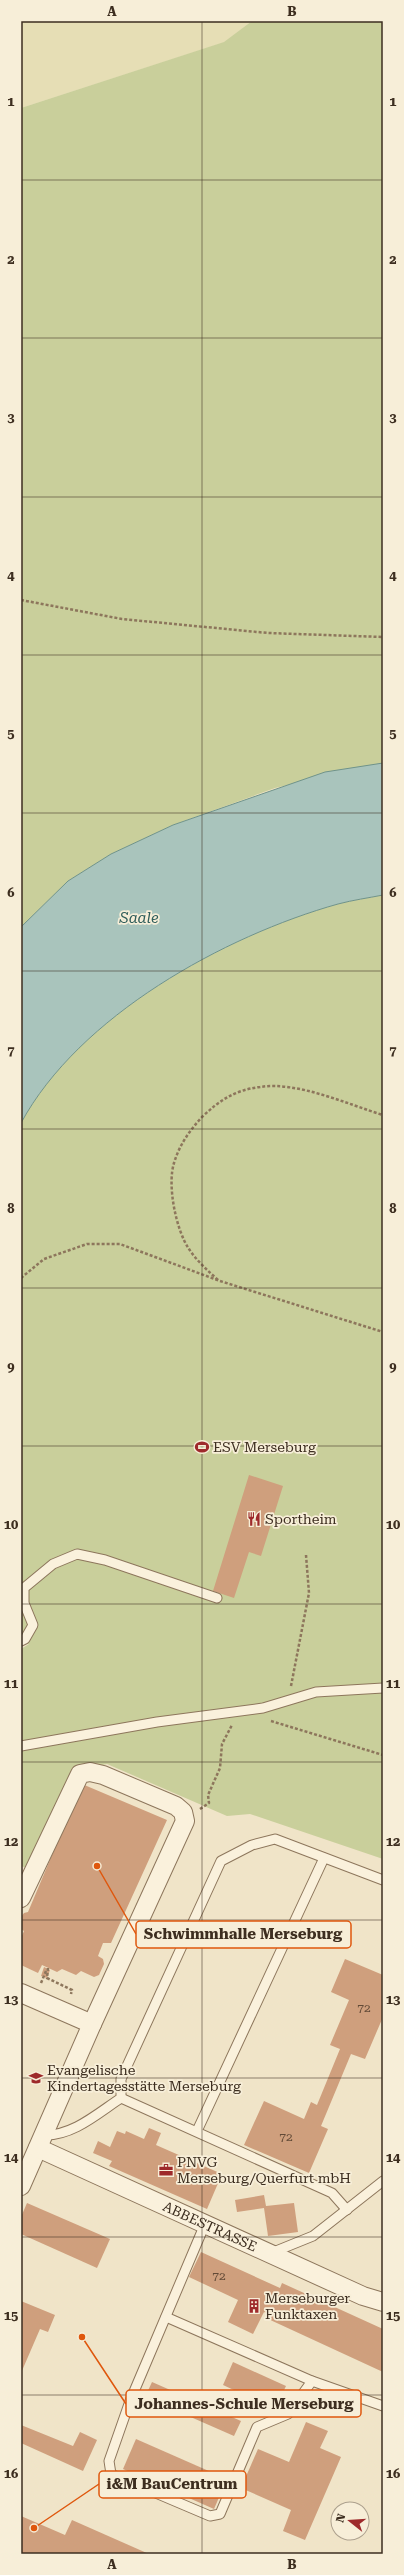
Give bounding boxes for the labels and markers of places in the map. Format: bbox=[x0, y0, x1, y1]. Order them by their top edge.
sports icon: ESV Merseburg bbox=[194, 1439, 210, 1455]
place label: ESV Merseburg bbox=[213, 1439, 316, 1455]
restaurant icon: Sportheim bbox=[246, 1511, 262, 1527]
place label: Sportheim bbox=[265, 1511, 337, 1527]
callout: Schwimmhalle Merseburg bbox=[136, 1921, 351, 1948]
place label: Evangelische Kindertagesstätte Merseburg bbox=[47, 2062, 241, 2094]
school or university icon: Evangelische Kindertagesstätte Merseburg bbox=[28, 2070, 44, 2086]
place label: PNVG Merseburg/Querfurt mbH bbox=[177, 2154, 351, 2186]
office icon: PNVG Merseburg/Querfurt mbH bbox=[158, 2162, 174, 2178]
place label: Merseburger Funktaxen bbox=[265, 2290, 350, 2322]
building icon: Merseburger Funktaxen bbox=[246, 2298, 262, 2314]
callout: Johannes-Schule Merseburg bbox=[126, 2390, 361, 2417]
callout: i&M BauCentrum bbox=[99, 2471, 246, 2498]

